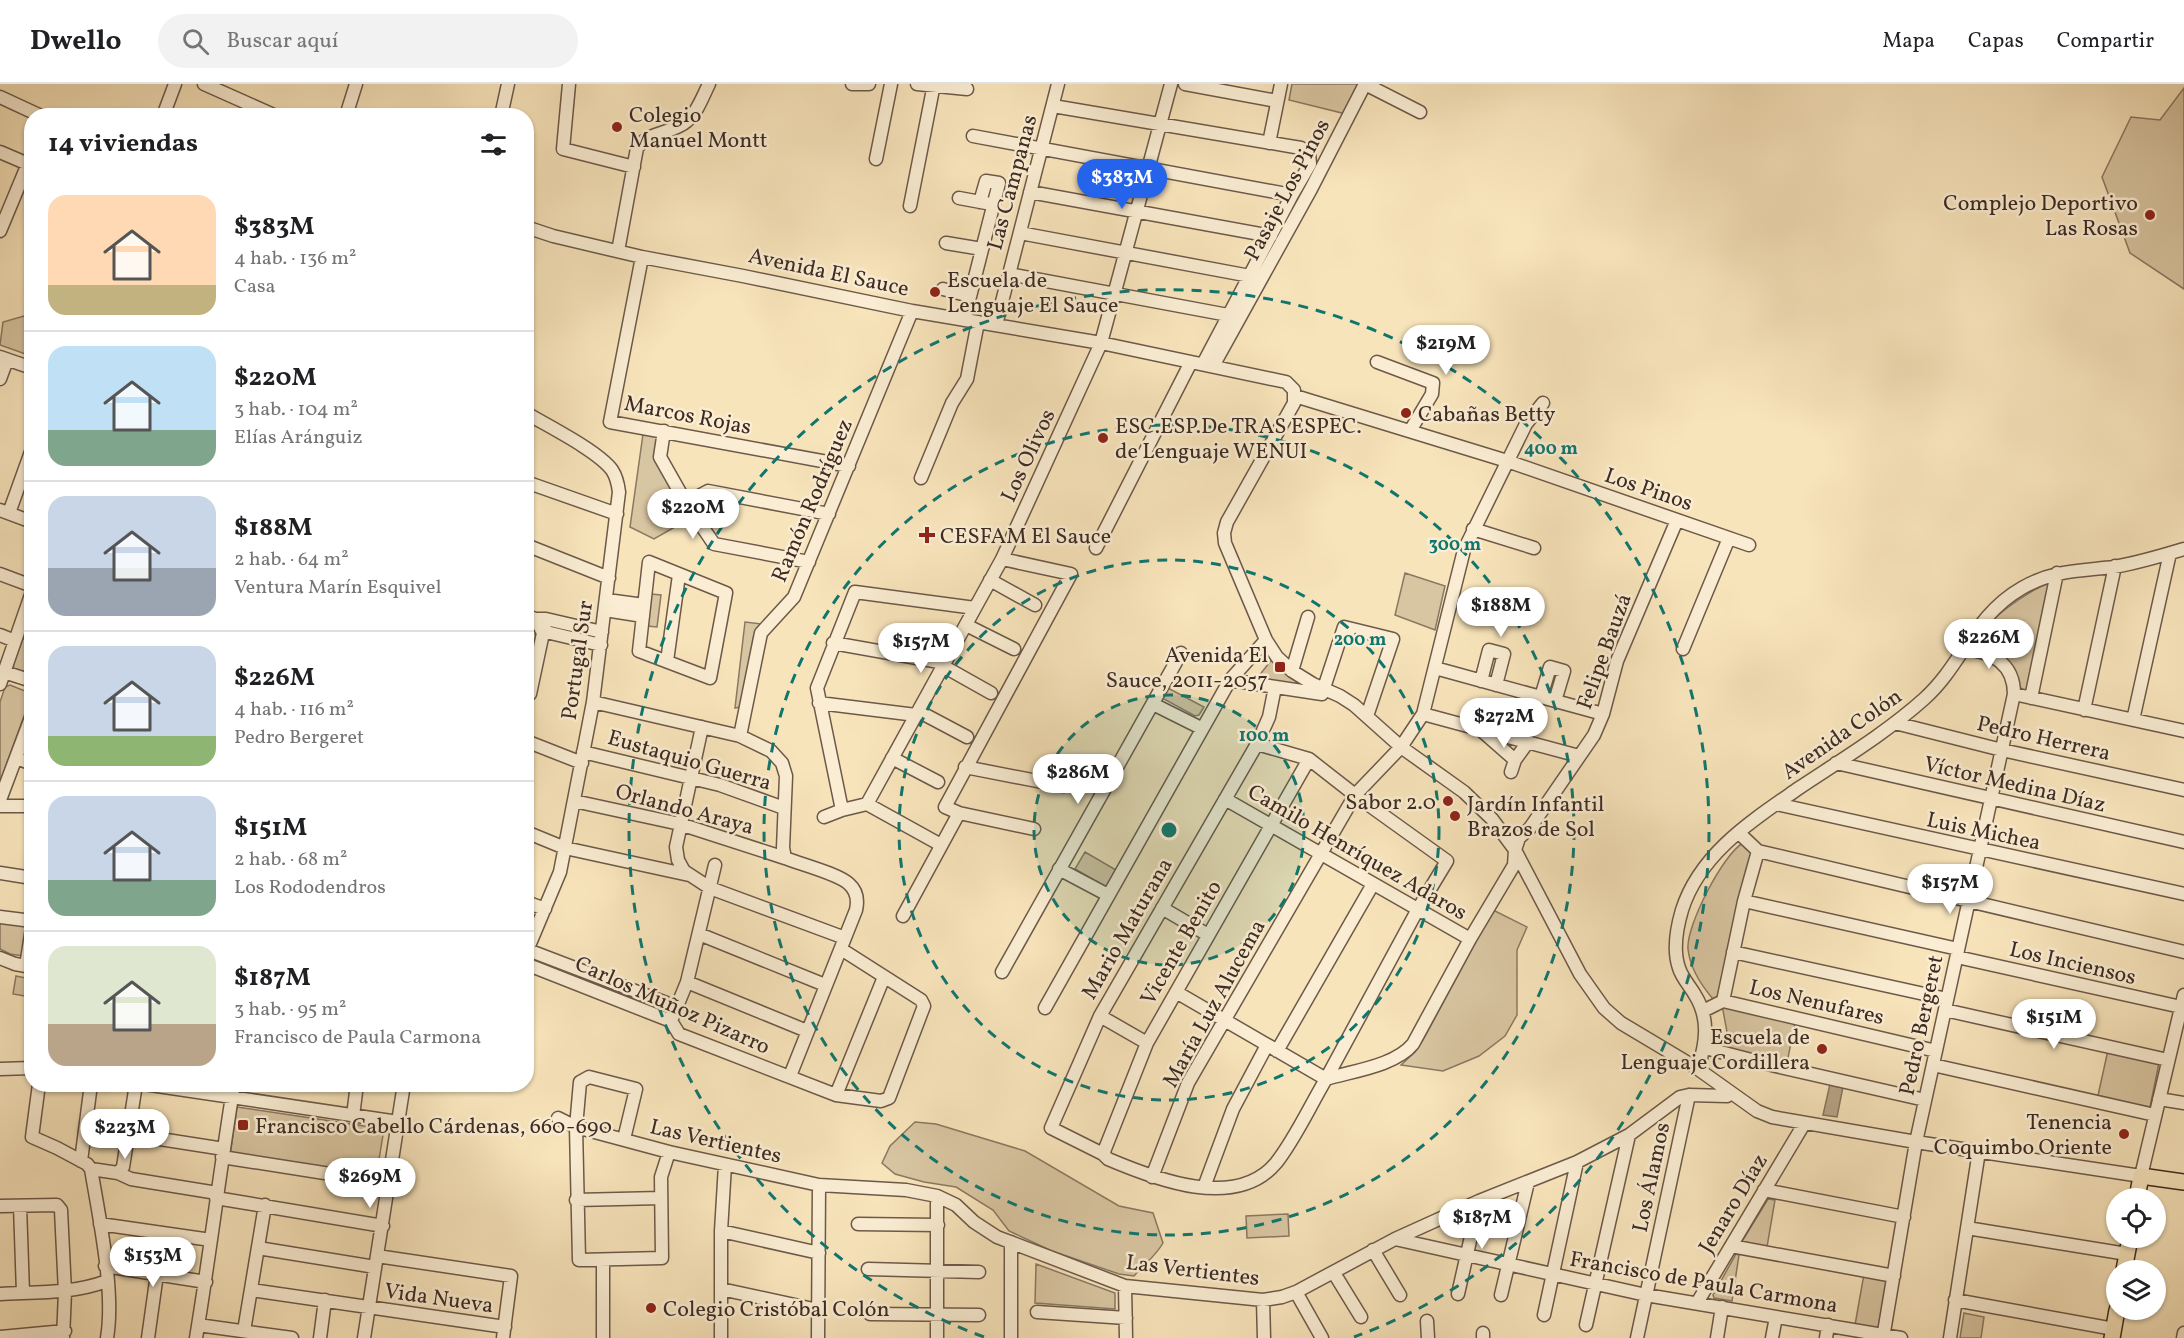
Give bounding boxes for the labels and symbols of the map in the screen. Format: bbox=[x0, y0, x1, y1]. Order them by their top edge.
place label: Colegio Manuel Montt bbox=[629, 101, 768, 157]
street label: Las Campanas bbox=[980, 112, 1046, 254]
street label: Pasaje Los Pinos bbox=[1238, 114, 1339, 267]
marker: Colegio Manuel Montt bbox=[610, 120, 624, 134]
pin: $383M bbox=[1080, 159, 1164, 210]
place label: Complejo Deportivo Las Rosas bbox=[1943, 189, 2138, 245]
marker: Complejo Deportivo Las Rosas bbox=[2143, 208, 2157, 222]
street label: Avenida El Sauce bbox=[745, 241, 912, 306]
place label: Escuela de Lenguaje El Sauce bbox=[947, 266, 1119, 322]
marker: Escuela de Lenguaje El Sauce bbox=[928, 285, 942, 299]
pin: $219M bbox=[1404, 325, 1488, 376]
street label: Marcos Rojas bbox=[621, 389, 754, 444]
place label: Cabañas Betty bbox=[1418, 400, 1556, 431]
street label: Los Olivos bbox=[994, 404, 1064, 508]
marker: Cabañas Betty bbox=[1399, 406, 1413, 420]
place label: ESC.ESP.De TRAS ESPEC. de Lenguaje WENUI bbox=[1115, 412, 1362, 468]
street label: Ramón Rodríguez bbox=[765, 415, 862, 587]
marker: ESC.ESP.De TRAS ESPEC. de Lenguaje WENUI bbox=[1096, 431, 1110, 445]
text: 400 m bbox=[1524, 437, 1578, 462]
street label: Los Pinos bbox=[1600, 461, 1696, 520]
pin: $220M bbox=[651, 489, 735, 540]
place label: CESFAM El Sauce bbox=[940, 522, 1111, 553]
marker: CESFAM El Sauce bbox=[918, 526, 936, 544]
text: 300 m bbox=[1429, 533, 1481, 558]
pin: $188M bbox=[1459, 587, 1543, 638]
street label: Felipe Bauzá bbox=[1570, 589, 1641, 714]
street label: Portugal Sur bbox=[555, 599, 602, 722]
pin: $226M bbox=[1947, 619, 2031, 670]
pin: $157M bbox=[879, 623, 963, 674]
text: 200 m bbox=[1334, 628, 1386, 653]
place label: Avenida El Sauce, 2011-2057 bbox=[1106, 641, 1268, 697]
marker: Avenida El Sauce, 2011-2057 bbox=[1273, 660, 1287, 674]
street label: Avenida Colón bbox=[1776, 682, 1909, 788]
pin: $272M bbox=[1462, 698, 1546, 749]
street label: Pedro Herrera bbox=[1973, 709, 2113, 770]
street label: Eustaquio Guerra bbox=[604, 723, 775, 800]
text: 100 m bbox=[1239, 724, 1289, 749]
street label: Víctor Medina Díaz bbox=[1920, 749, 2108, 821]
pin: $286M bbox=[1036, 754, 1120, 805]
street label: Orlando Araya bbox=[612, 777, 757, 844]
street label: Camilo Henríquez Adaros bbox=[1241, 777, 1472, 929]
place label: Sabor 2.0 bbox=[1345, 788, 1436, 819]
place label: Jardín Infantil Brazos de Sol bbox=[1467, 790, 1604, 846]
marker: Sabor 2.0 bbox=[1441, 794, 1455, 808]
street label: Luis Michea bbox=[1923, 805, 2043, 860]
marker: Jardín Infantil Brazos de Sol bbox=[1448, 809, 1462, 823]
centre of rings bbox=[1159, 820, 1179, 840]
street label: Mario Maturana bbox=[1075, 853, 1181, 1006]
pin: $157M bbox=[1908, 864, 1992, 915]
street label: Vicente Benito bbox=[1134, 875, 1230, 1011]
street label: María Luz Alucema bbox=[1156, 914, 1274, 1094]
street label: Los Inciensos bbox=[2006, 935, 2139, 994]
street label: Carlos Muñoz Pizarro bbox=[569, 949, 775, 1063]
street label: Pedro Bergeret bbox=[1892, 952, 1953, 1099]
street label: Los Nenufares bbox=[1746, 973, 1887, 1034]
pin: $151M bbox=[2012, 999, 2096, 1050]
place label: Escuela de Lenguaje Cordillera bbox=[1620, 1023, 1810, 1079]
marker: Escuela de Lenguaje Cordillera bbox=[1815, 1042, 1829, 1056]
place label: Tenencia Coquimbo Oriente bbox=[1934, 1108, 2112, 1164]
pin: $223M bbox=[83, 1109, 167, 1160]
place label: Francisco Cabello Cárdenas, 660-690 bbox=[255, 1112, 612, 1143]
street label: Las Vertientes bbox=[647, 1112, 784, 1173]
marker: Francisco Cabello Cárdenas, 660-690 bbox=[236, 1118, 250, 1132]
street label: Los Álamos bbox=[1626, 1120, 1679, 1235]
marker: Tenencia Coquimbo Oriente bbox=[2117, 1127, 2131, 1141]
street label: Jenaro Díaz bbox=[1692, 1148, 1776, 1260]
pin: $269M bbox=[328, 1158, 412, 1209]
pin: $187M bbox=[1440, 1199, 1524, 1250]
pin: $153M bbox=[111, 1237, 195, 1288]
street label: Francisco de Paula Carmona bbox=[1567, 1245, 1840, 1322]
street label: Las Vertientes bbox=[1124, 1248, 1261, 1295]
street label: Vida Nueva bbox=[382, 1276, 495, 1322]
place label: Colegio Cristóbal Colón bbox=[663, 1295, 890, 1326]
marker: Colegio Cristóbal Colón bbox=[644, 1301, 658, 1315]

